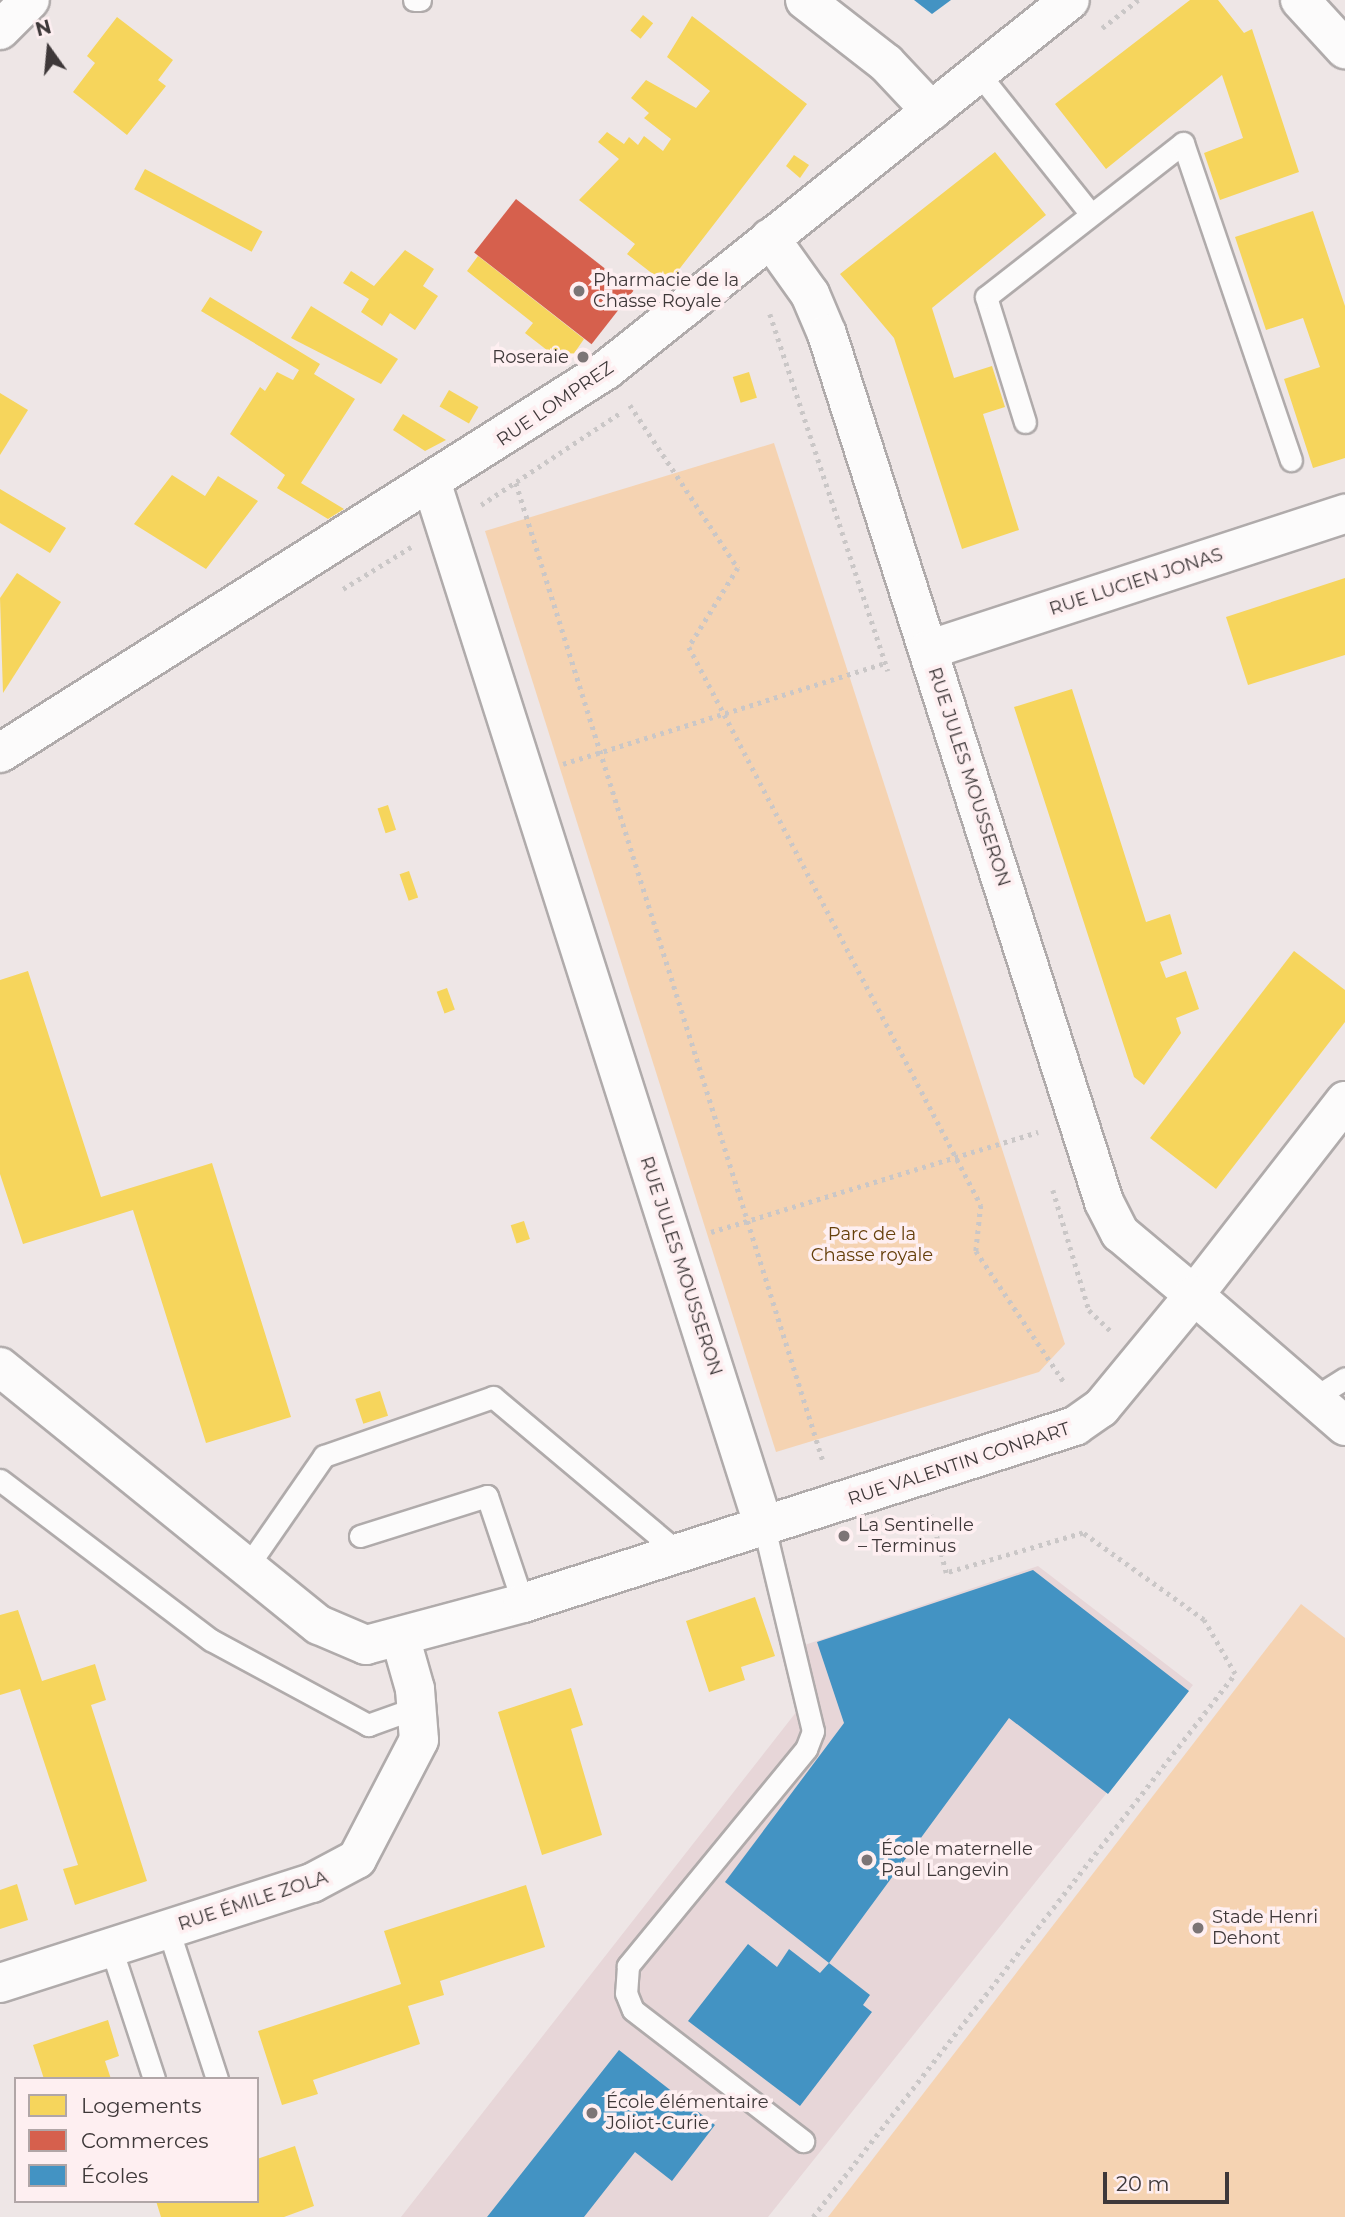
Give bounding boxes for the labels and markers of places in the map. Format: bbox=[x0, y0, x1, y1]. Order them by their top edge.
place label: Pharmacie de la Chasse Royale bbox=[593, 270, 739, 312]
marker: Pharmacie de la Chasse Royale bbox=[571, 283, 587, 299]
place label: Roseraie bbox=[492, 346, 569, 368]
marker: Roseraie bbox=[575, 349, 591, 365]
place label: La Sentinelle – Terminus bbox=[858, 1515, 974, 1558]
marker: La Sentinelle – Terminus bbox=[836, 1528, 852, 1544]
place label: École maternelle Paul Langevin bbox=[881, 1839, 1033, 1882]
marker: École maternelle Paul Langevin bbox=[859, 1852, 875, 1868]
place label: Stade Henri Dehont bbox=[1212, 1907, 1318, 1950]
marker: Stade Henri Dehont bbox=[1190, 1920, 1206, 1936]
place label: École élémentaire Joliot-Curie bbox=[606, 2092, 769, 2134]
marker: École élémentaire Joliot-Curie bbox=[584, 2105, 600, 2121]

